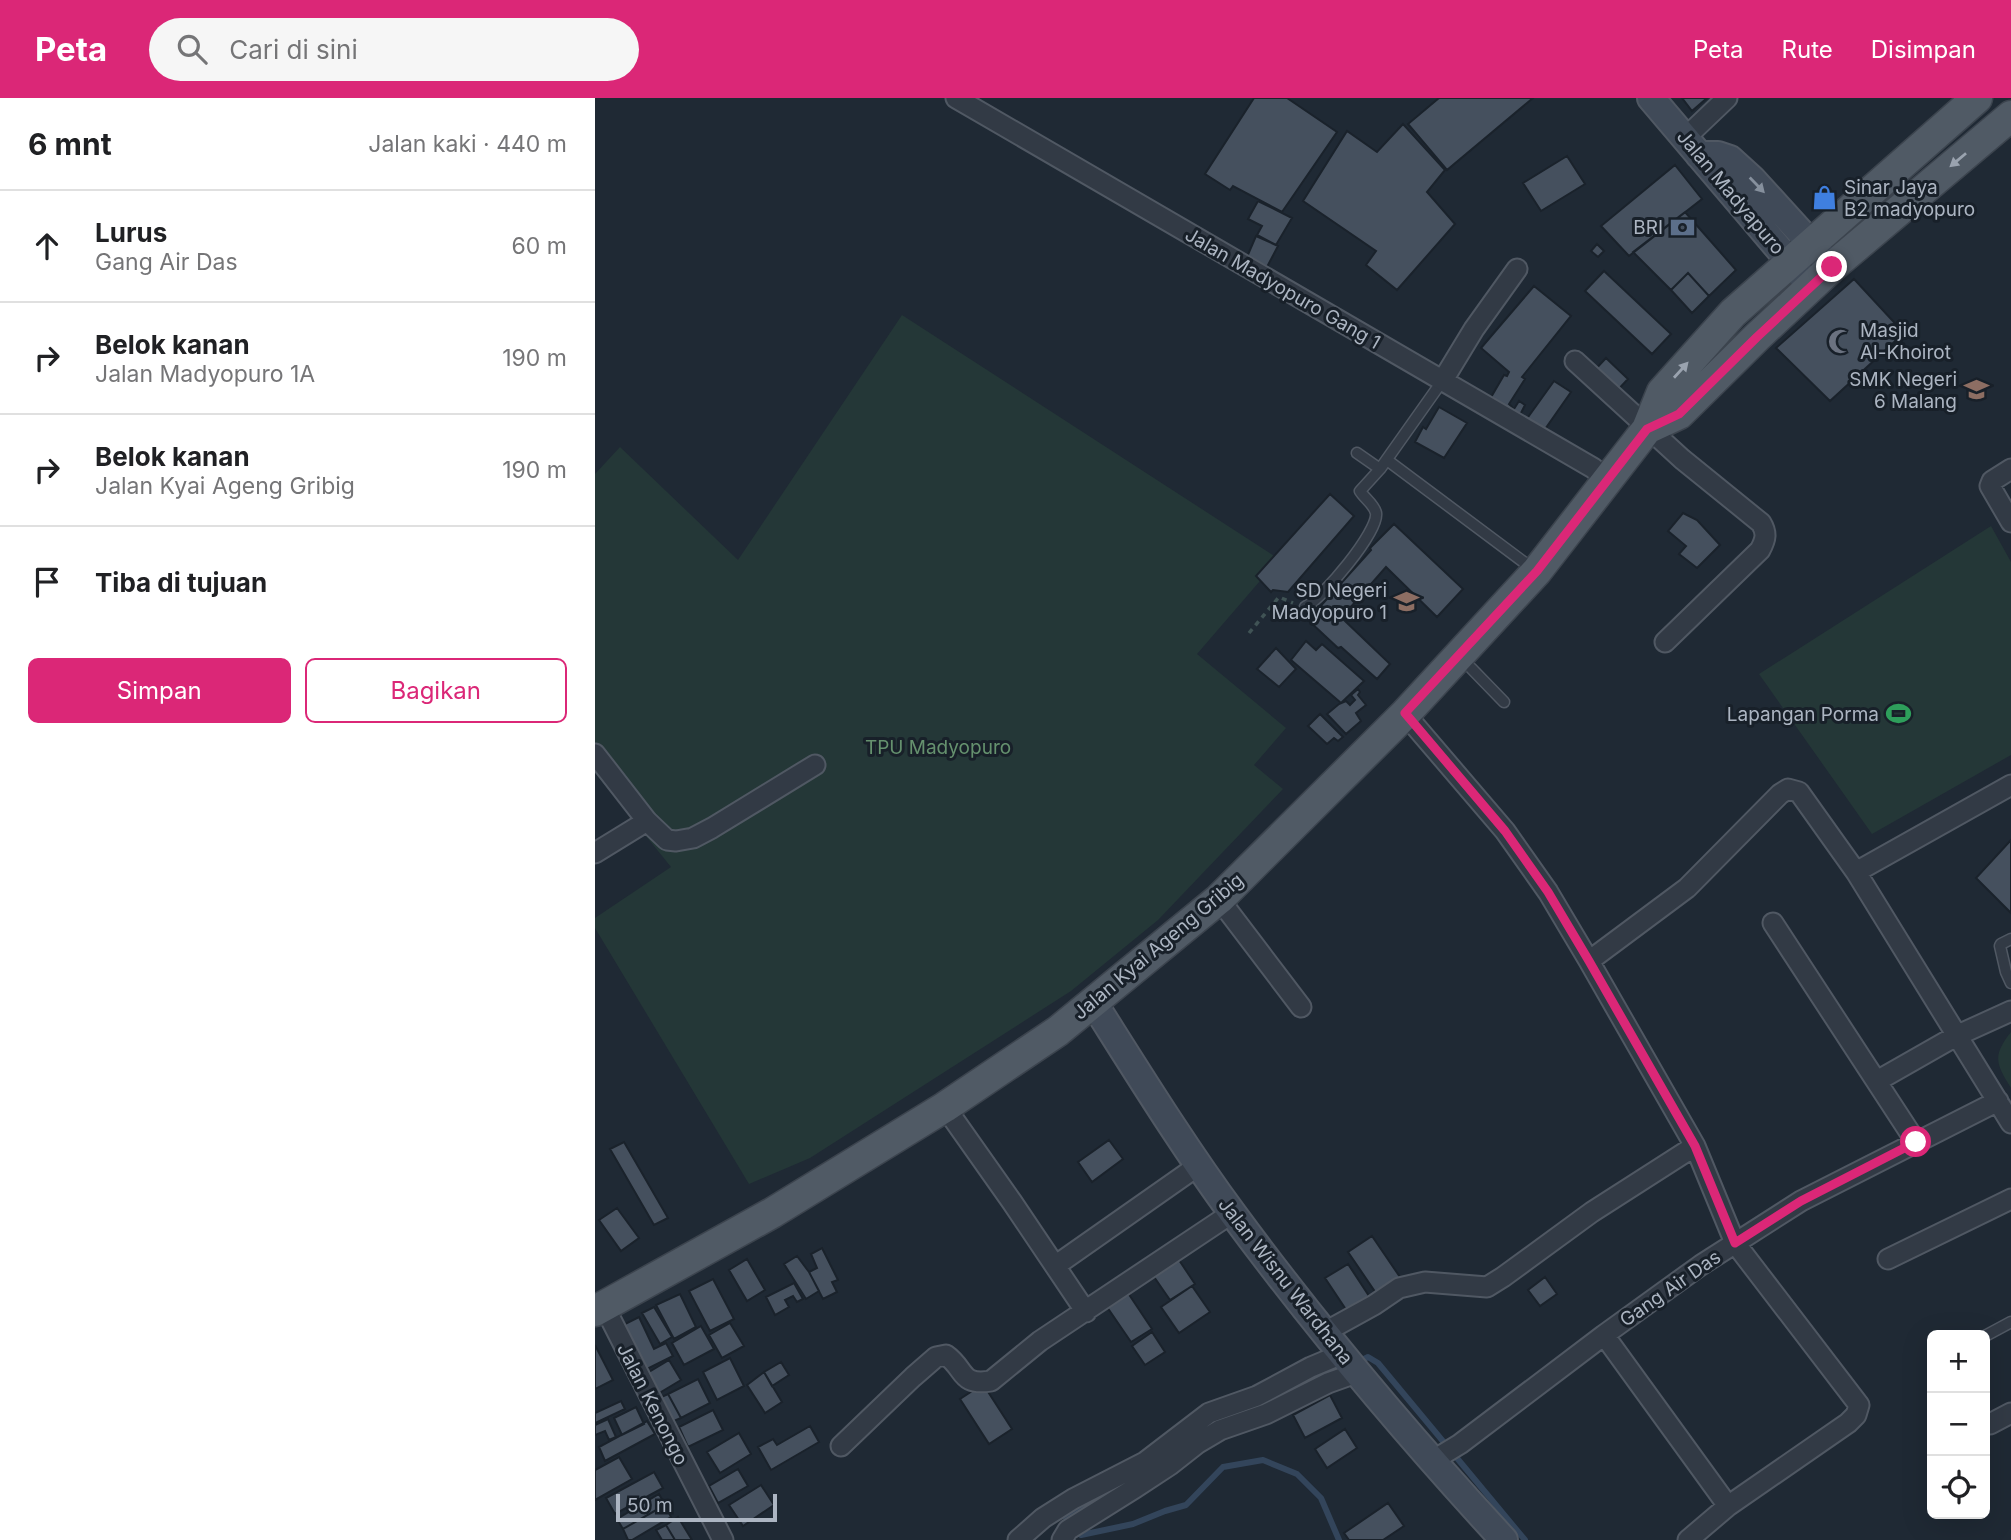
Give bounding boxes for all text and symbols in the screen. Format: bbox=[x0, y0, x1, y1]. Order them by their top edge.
search box bbox=[149, 18, 639, 81]
text: Peta bbox=[35, 29, 107, 69]
icon: search bbox=[173, 30, 211, 68]
text: Cari di sini bbox=[229, 34, 358, 65]
text: Peta bbox=[1693, 35, 1744, 64]
text: Rute bbox=[1782, 35, 1833, 64]
text: Disimpan bbox=[1871, 35, 1976, 64]
street label: Jalan Madyapuro bbox=[1672, 125, 1789, 259]
text: 6 mnt bbox=[28, 126, 112, 162]
text: Jalan kaki · 440 m bbox=[368, 130, 567, 158]
one-way arrow bbox=[1950, 152, 1967, 167]
one-way arrow bbox=[1748, 176, 1765, 193]
place label: Sinar Jaya B2 madyopuro bbox=[1844, 176, 1975, 221]
shop icon: Sinar Jaya B2 madyopuro bbox=[1810, 184, 1838, 212]
bank icon: BRI bbox=[1669, 213, 1697, 241]
place label: BRI bbox=[1633, 216, 1663, 239]
text: Lurus bbox=[95, 217, 167, 248]
street label: Jalan Madyopuro Gang 1 bbox=[1181, 223, 1385, 354]
icon: ahead bbox=[28, 227, 66, 265]
text: 60 m bbox=[512, 232, 567, 260]
text: Gang Air Das bbox=[95, 248, 238, 276]
route end bbox=[1816, 251, 1847, 282]
place label: Masjid Al-Khoirot bbox=[1860, 319, 1951, 364]
mosque icon: Masjid Al-Khoirot bbox=[1826, 327, 1854, 355]
text: Belok kanan bbox=[95, 329, 250, 360]
icon: right bbox=[28, 339, 66, 377]
text: 190 m bbox=[502, 344, 567, 372]
text: Jalan Madyopuro 1A bbox=[95, 360, 315, 388]
one-way arrow bbox=[1673, 361, 1689, 379]
place label: SMK Negeri 6 Malang bbox=[1849, 368, 1957, 413]
school or university icon: SMK Negeri 6 Malang bbox=[1963, 376, 1991, 404]
text: Belok kanan bbox=[95, 441, 250, 472]
icon: right bbox=[28, 451, 66, 489]
text: 190 m bbox=[502, 456, 567, 484]
text: Jalan Kyai Ageng Gribig bbox=[95, 472, 355, 500]
icon: arrive bbox=[28, 563, 66, 601]
text: Tiba di tujuan bbox=[95, 567, 267, 598]
place label: SD Negeri Madyopuro 1 bbox=[1272, 579, 1387, 624]
school or university icon: SD Negeri Madyopuro 1 bbox=[1393, 587, 1421, 615]
button: Simpan bbox=[28, 658, 291, 723]
button: Bagikan bbox=[305, 658, 567, 723]
sports icon: Lapangan Porma bbox=[1885, 700, 1913, 728]
place label: Lapangan Porma bbox=[1727, 703, 1879, 726]
park label: TPU Madyopuro bbox=[865, 736, 1011, 759]
street label: Jalan Kyai Ageng Gribig bbox=[1069, 869, 1248, 1024]
route start bbox=[1900, 1126, 1931, 1157]
street label: Jalan Wisnu Wardhana bbox=[1213, 1193, 1358, 1369]
street label: Gang Air Das bbox=[1615, 1245, 1725, 1332]
map controls bbox=[1927, 1330, 1990, 1519]
button: + bbox=[1927, 1330, 1990, 1393]
street label: Jalan Kenongo bbox=[612, 1340, 693, 1469]
button: − bbox=[1927, 1393, 1990, 1456]
button: locate bbox=[1927, 1456, 1990, 1519]
scale bar bbox=[616, 1491, 777, 1523]
text: 50 m bbox=[627, 1494, 673, 1517]

